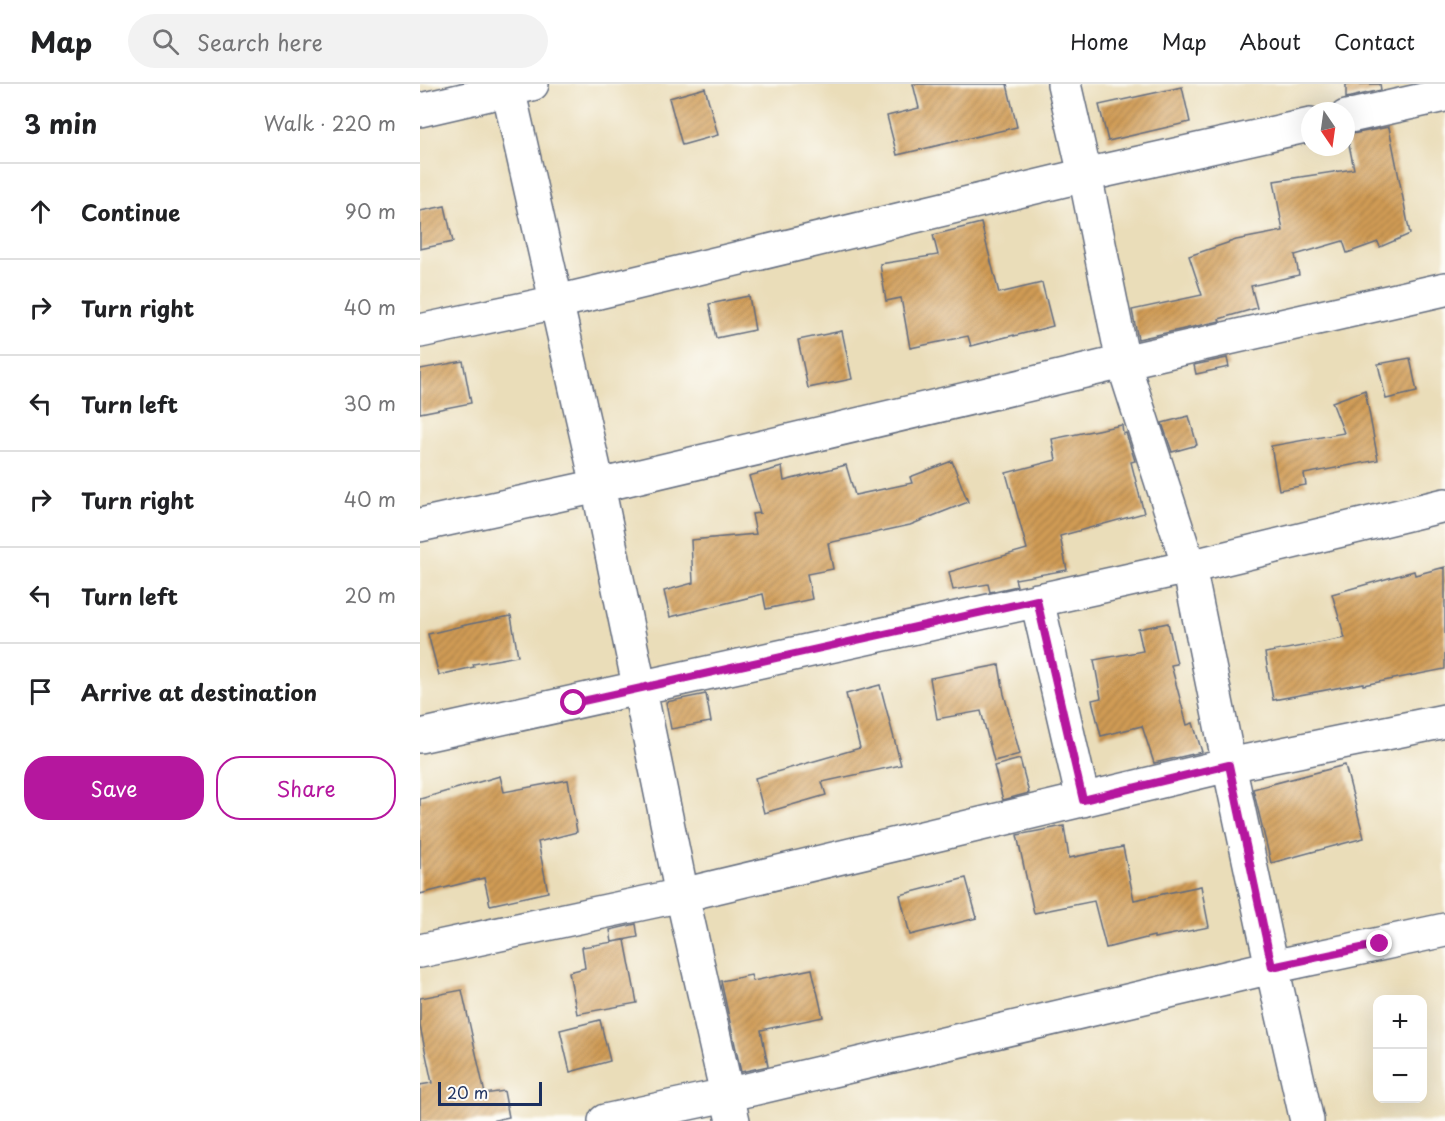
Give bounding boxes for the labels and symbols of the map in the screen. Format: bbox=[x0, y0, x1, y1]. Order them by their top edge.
north arrow bbox=[1301, 102, 1355, 156]
route start bbox=[560, 689, 586, 715]
route end bbox=[1366, 930, 1392, 956]
scale bar bbox=[438, 1079, 542, 1106]

